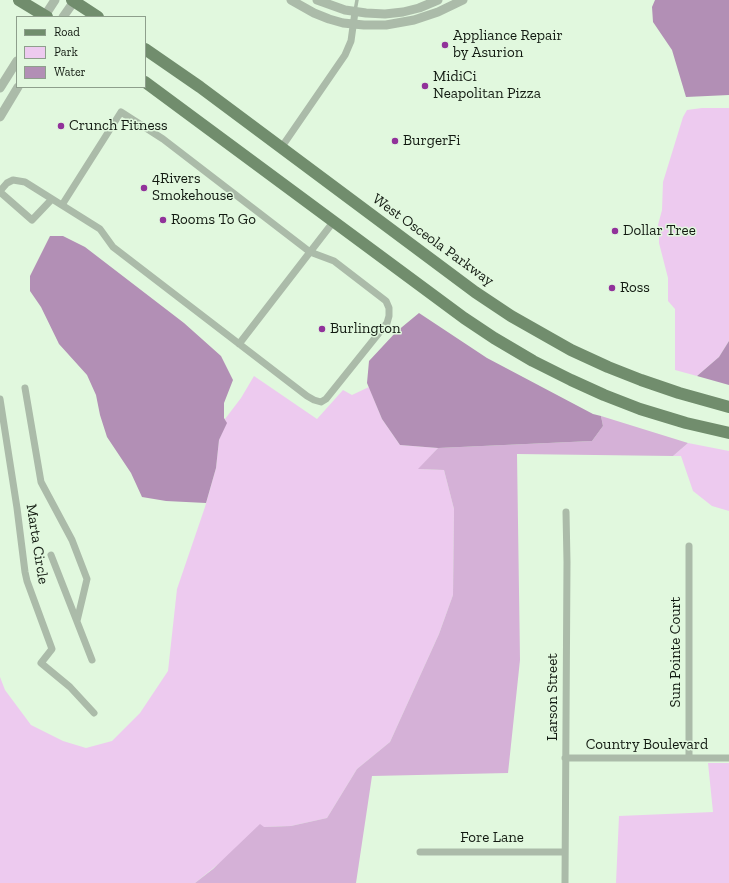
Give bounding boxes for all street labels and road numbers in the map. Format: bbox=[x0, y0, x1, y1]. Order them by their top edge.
street label: West Osceola Parkway bbox=[369, 190, 497, 290]
street label: Marta Circle bbox=[22, 503, 52, 585]
street label: Sun Pointe Court bbox=[667, 597, 685, 707]
street label: Larson Street bbox=[544, 653, 562, 741]
street label: Country Boulevard bbox=[586, 736, 708, 754]
street label: Fore Lane bbox=[460, 829, 524, 847]

